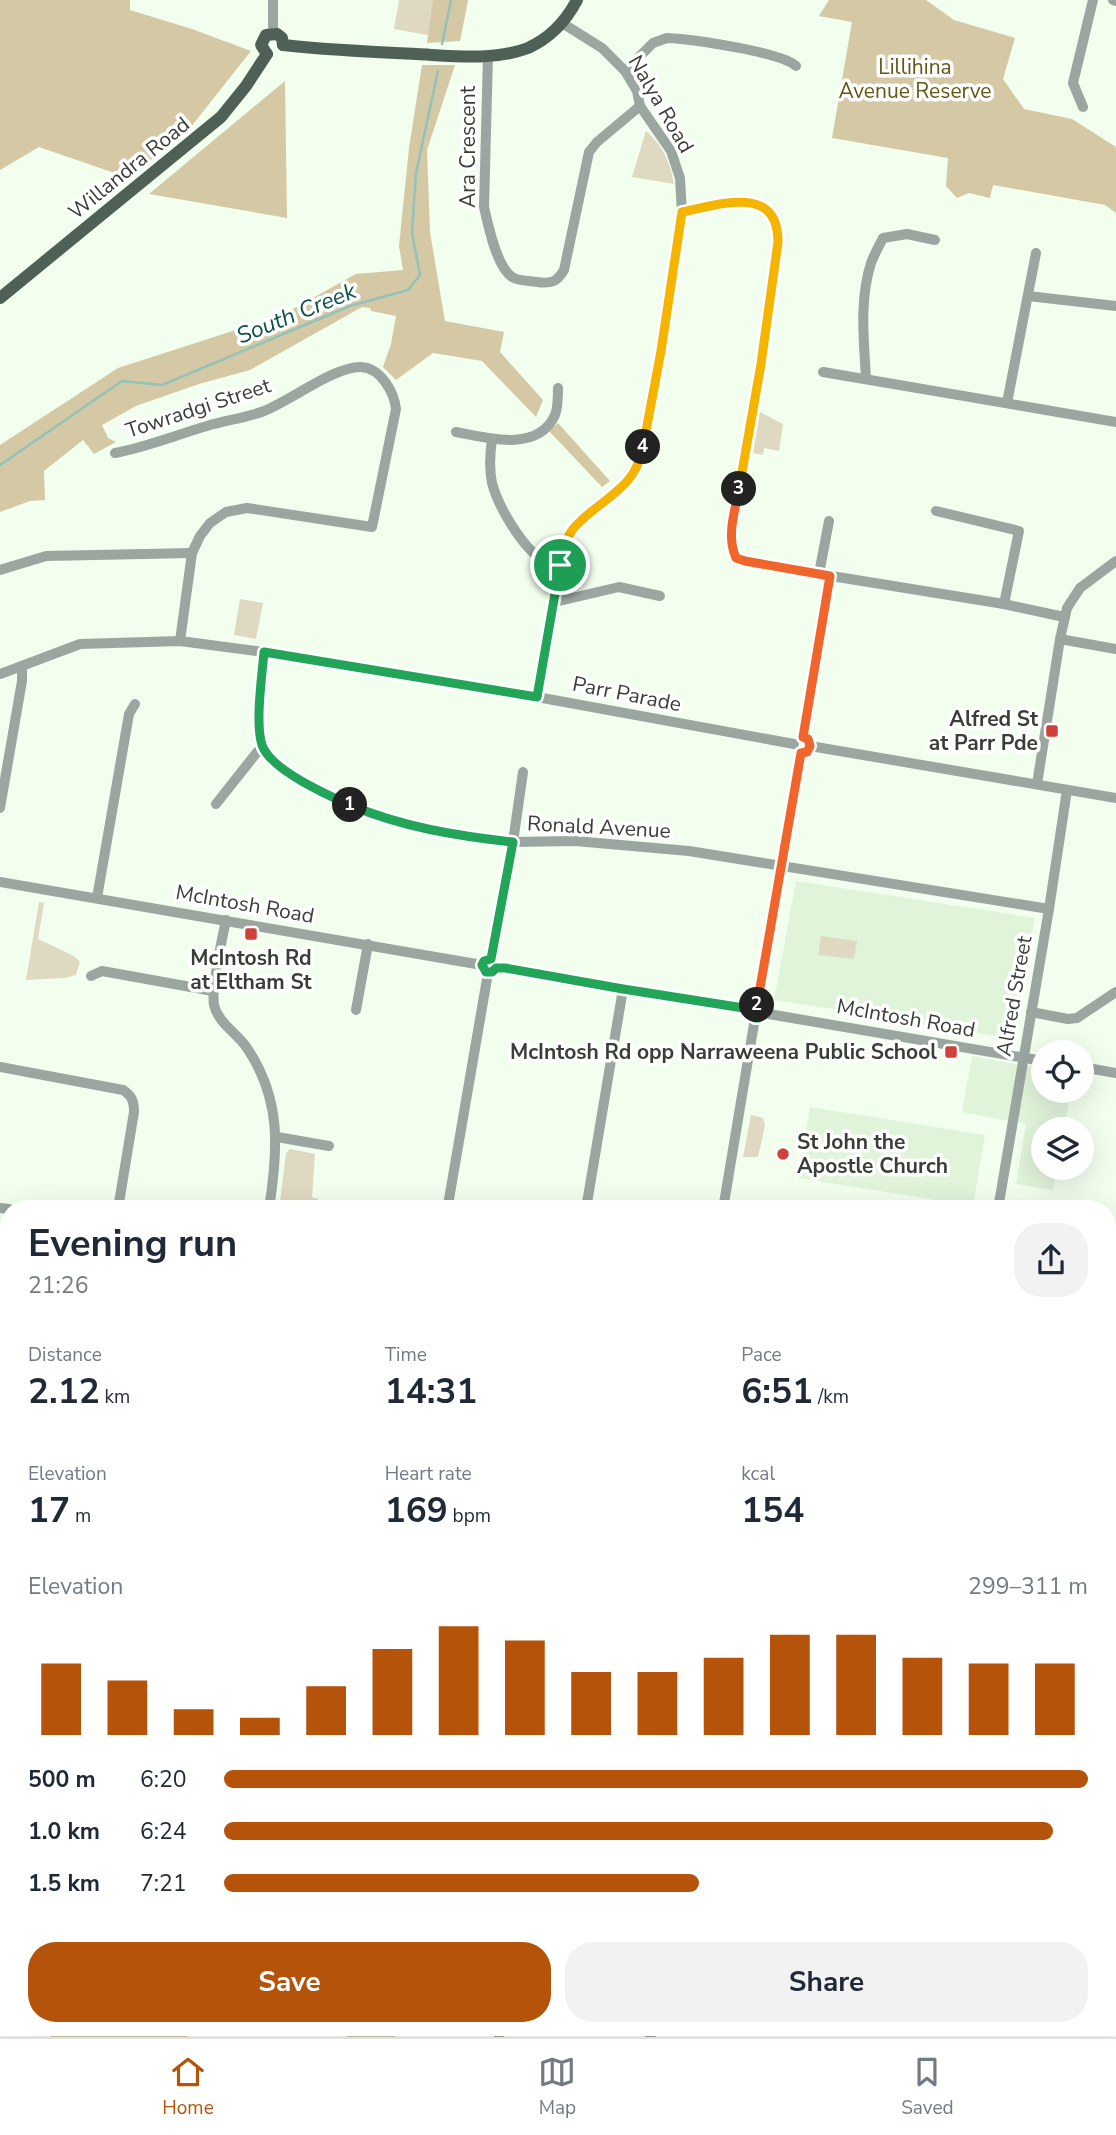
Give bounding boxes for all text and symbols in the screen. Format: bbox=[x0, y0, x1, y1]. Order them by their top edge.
street label: Nalya Road bbox=[622, 50, 700, 158]
park label: Lillihina Avenue Reserve bbox=[838, 53, 992, 105]
street label: Ara Crescent bbox=[454, 85, 482, 208]
street label: Willandra Road bbox=[62, 110, 196, 226]
water label: South Creek bbox=[232, 275, 361, 352]
street label: Towradgi Street bbox=[122, 371, 275, 445]
pin: 4 bbox=[626, 430, 660, 464]
text: 4 bbox=[637, 433, 648, 459]
pin: 3 bbox=[722, 472, 756, 506]
text: 3 bbox=[733, 475, 744, 501]
pin bbox=[530, 535, 590, 595]
icon: arrive bbox=[541, 546, 579, 584]
street label: Parr Parade bbox=[570, 670, 684, 718]
place label: Alfred St at Parr Pde bbox=[929, 705, 1039, 757]
marker: Alfred St at Parr Pde bbox=[1044, 723, 1060, 739]
pin: 1 bbox=[332, 788, 368, 822]
text: 1 bbox=[344, 791, 355, 817]
street label: Ronald Avenue bbox=[526, 809, 672, 845]
street label: McIntosh Road bbox=[174, 878, 316, 930]
marker: McIntosh Rd at Eltham St bbox=[243, 926, 259, 942]
street label: Alfred Street bbox=[990, 933, 1038, 1058]
place label: McIntosh Rd at Eltham St bbox=[190, 944, 313, 996]
pin: 2 bbox=[740, 988, 774, 1023]
text: 2 bbox=[751, 991, 762, 1017]
street label: McIntosh Road bbox=[835, 992, 977, 1044]
place label: McIntosh Rd opp Narraweena Public School bbox=[510, 1038, 937, 1066]
map controls bbox=[1031, 1040, 1094, 1180]
button: locate bbox=[1031, 1040, 1094, 1103]
marker: McIntosh Rd opp Narraweena Public School bbox=[943, 1044, 959, 1060]
button: layers bbox=[1031, 1117, 1094, 1180]
place label: St John the Apostle Church bbox=[797, 1128, 948, 1180]
marker: St John the Apostle Church bbox=[775, 1146, 791, 1162]
text: Evening run bbox=[28, 1218, 237, 1269]
button: share bbox=[1014, 1223, 1088, 1297]
text: 21:26 bbox=[28, 1270, 88, 1301]
text: Distance bbox=[28, 1342, 102, 1368]
text: Time bbox=[385, 1342, 427, 1368]
text: Pace bbox=[741, 1342, 782, 1368]
text: 2.12 bbox=[28, 1368, 100, 1415]
text: 14:31 bbox=[385, 1368, 477, 1415]
text: 6:51 bbox=[741, 1368, 813, 1415]
text: km bbox=[100, 1384, 130, 1410]
text: /km bbox=[813, 1384, 849, 1410]
text: Elevation bbox=[28, 1461, 107, 1487]
text: Heart rate bbox=[385, 1461, 472, 1487]
text: kcal bbox=[741, 1461, 775, 1487]
text: 17 bbox=[28, 1487, 70, 1534]
text: 169 bbox=[385, 1487, 448, 1534]
text: 154 bbox=[741, 1487, 804, 1534]
text: m bbox=[70, 1503, 91, 1529]
text: bpm bbox=[448, 1503, 491, 1529]
text: Elevation bbox=[28, 1571, 123, 1602]
text: 299–311 m bbox=[968, 1571, 1088, 1602]
text: 500 m bbox=[28, 1764, 96, 1795]
text: 6:20 bbox=[140, 1764, 187, 1795]
text: 1.0 km bbox=[28, 1816, 100, 1847]
text: 6:24 bbox=[140, 1816, 187, 1847]
text: 1.5 km bbox=[28, 1868, 100, 1899]
text: 7:21 bbox=[140, 1868, 187, 1899]
button: Save bbox=[28, 1942, 551, 2022]
button: Share bbox=[565, 1942, 1088, 2022]
tab: Home bbox=[162, 2053, 214, 2121]
tab: Map bbox=[538, 2053, 576, 2121]
tab: Saved bbox=[901, 2053, 954, 2121]

